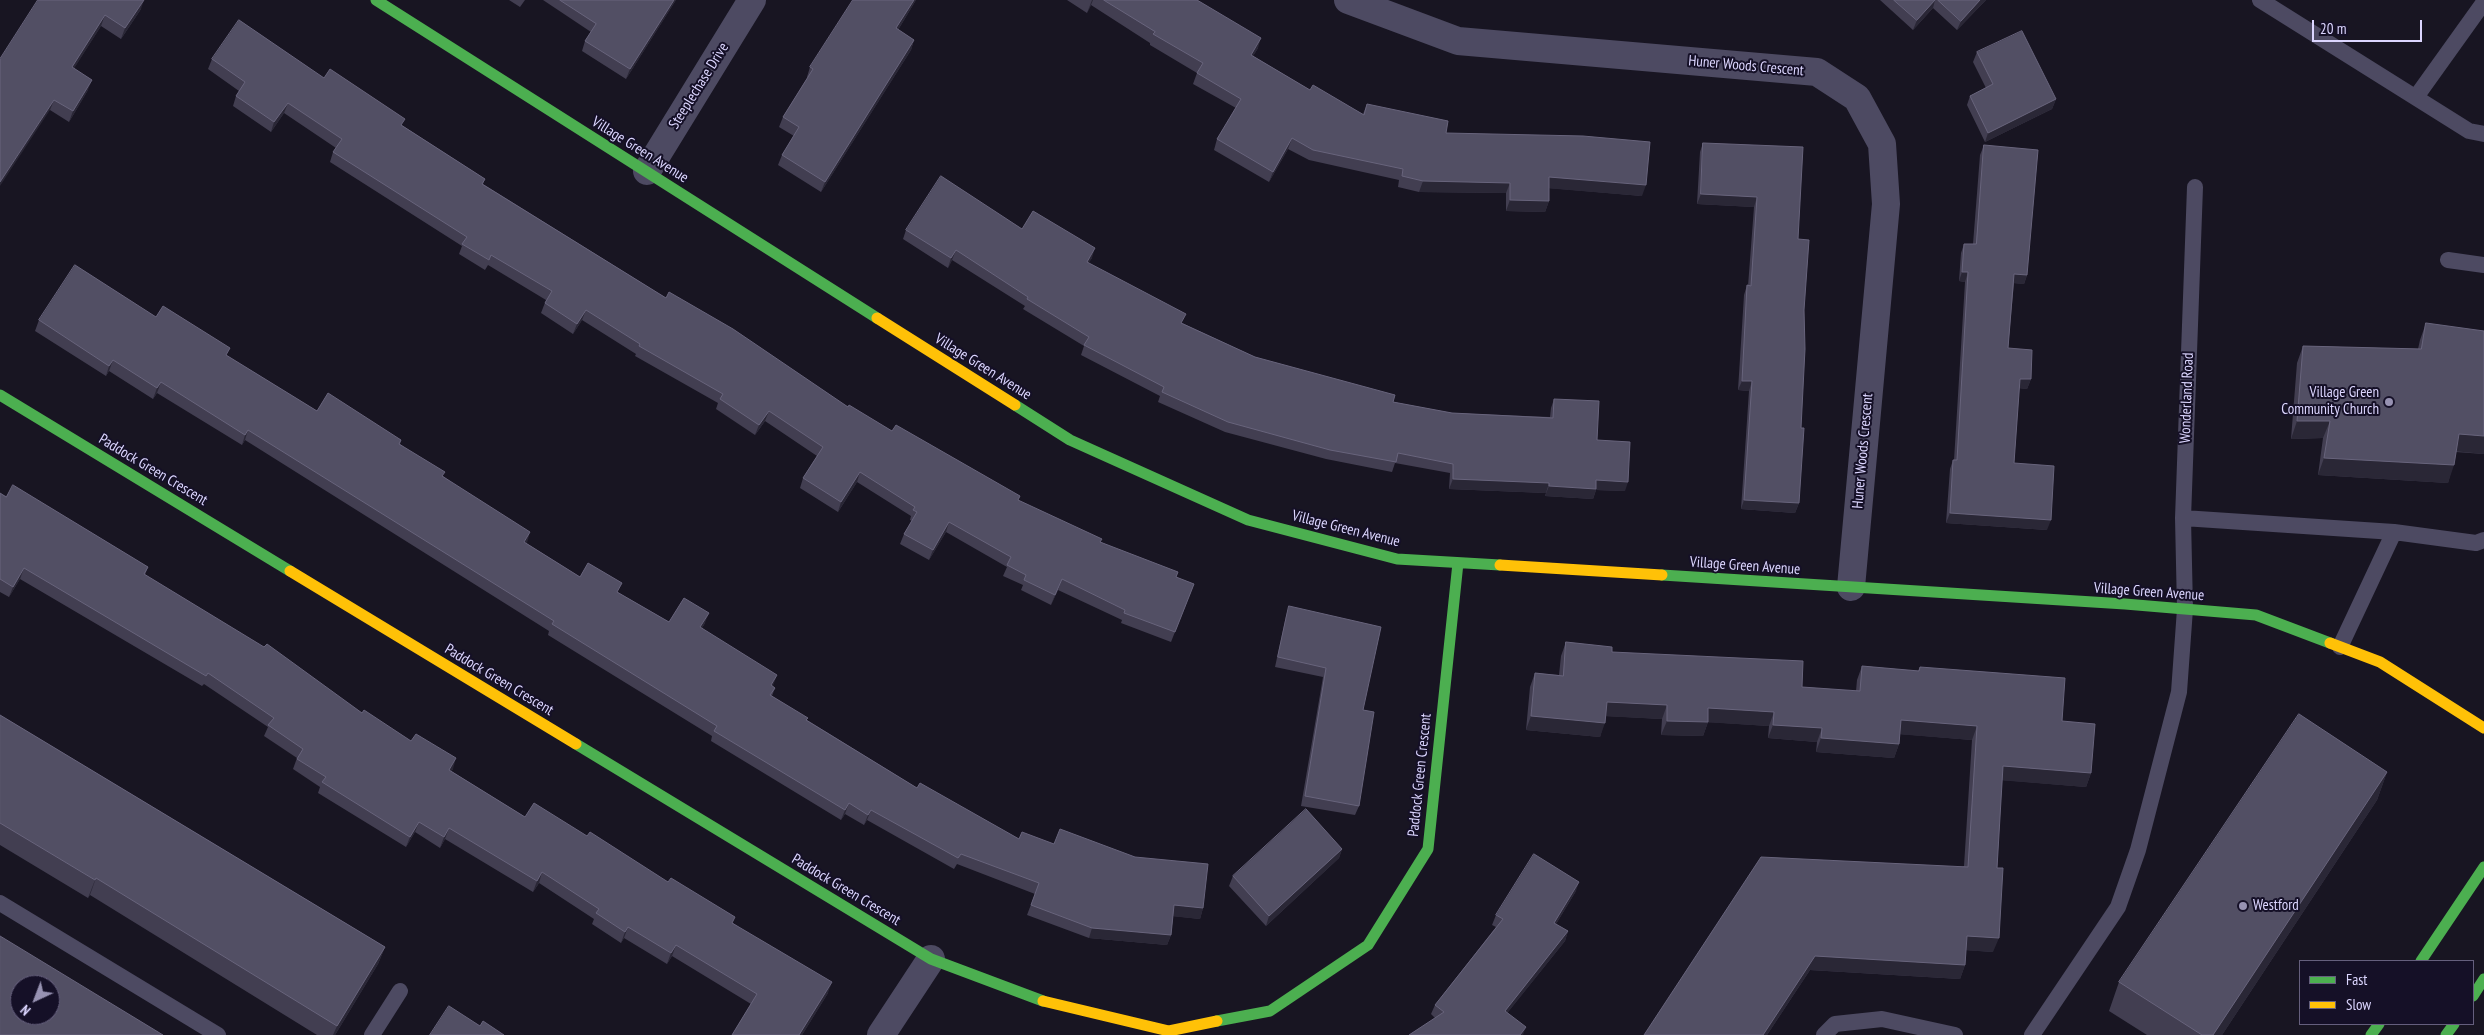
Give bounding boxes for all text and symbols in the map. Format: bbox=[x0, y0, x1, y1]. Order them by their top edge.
scale bar bbox=[2314, 10, 2424, 42]
text: 20 m bbox=[2320, 19, 2346, 38]
street label: Steeplechase Drive bbox=[665, 39, 733, 133]
street label: Huner Woods Crescent bbox=[1687, 52, 1805, 80]
street label: Village Green Avenue bbox=[588, 113, 692, 187]
street label: Village Green Avenue bbox=[931, 330, 1035, 404]
street label: Wonderland Road bbox=[2176, 352, 2198, 444]
place label: Village Green Community Church bbox=[2281, 384, 2379, 419]
street label: Huner Woods Crescent bbox=[1849, 392, 1877, 510]
marker: Village Green Community Church bbox=[2383, 396, 2395, 408]
street label: Paddock Green Crescent bbox=[95, 430, 211, 510]
street label: Village Green Avenue bbox=[1290, 507, 1402, 551]
street label: Village Green Avenue bbox=[1689, 553, 1801, 579]
street label: Village Green Avenue bbox=[2093, 579, 2205, 605]
street label: Paddock Green Crescent bbox=[441, 640, 557, 720]
street label: Paddock Green Crescent bbox=[1405, 713, 1435, 837]
street label: Paddock Green Crescent bbox=[788, 850, 904, 930]
place label: Westford bbox=[2253, 897, 2299, 915]
marker: Westford bbox=[2237, 900, 2249, 912]
legend bbox=[2299, 960, 2474, 1025]
text: Fast bbox=[2346, 970, 2367, 989]
north arrow bbox=[10, 975, 60, 1025]
text: Slow bbox=[2346, 995, 2371, 1014]
text: N bbox=[17, 1001, 34, 1019]

